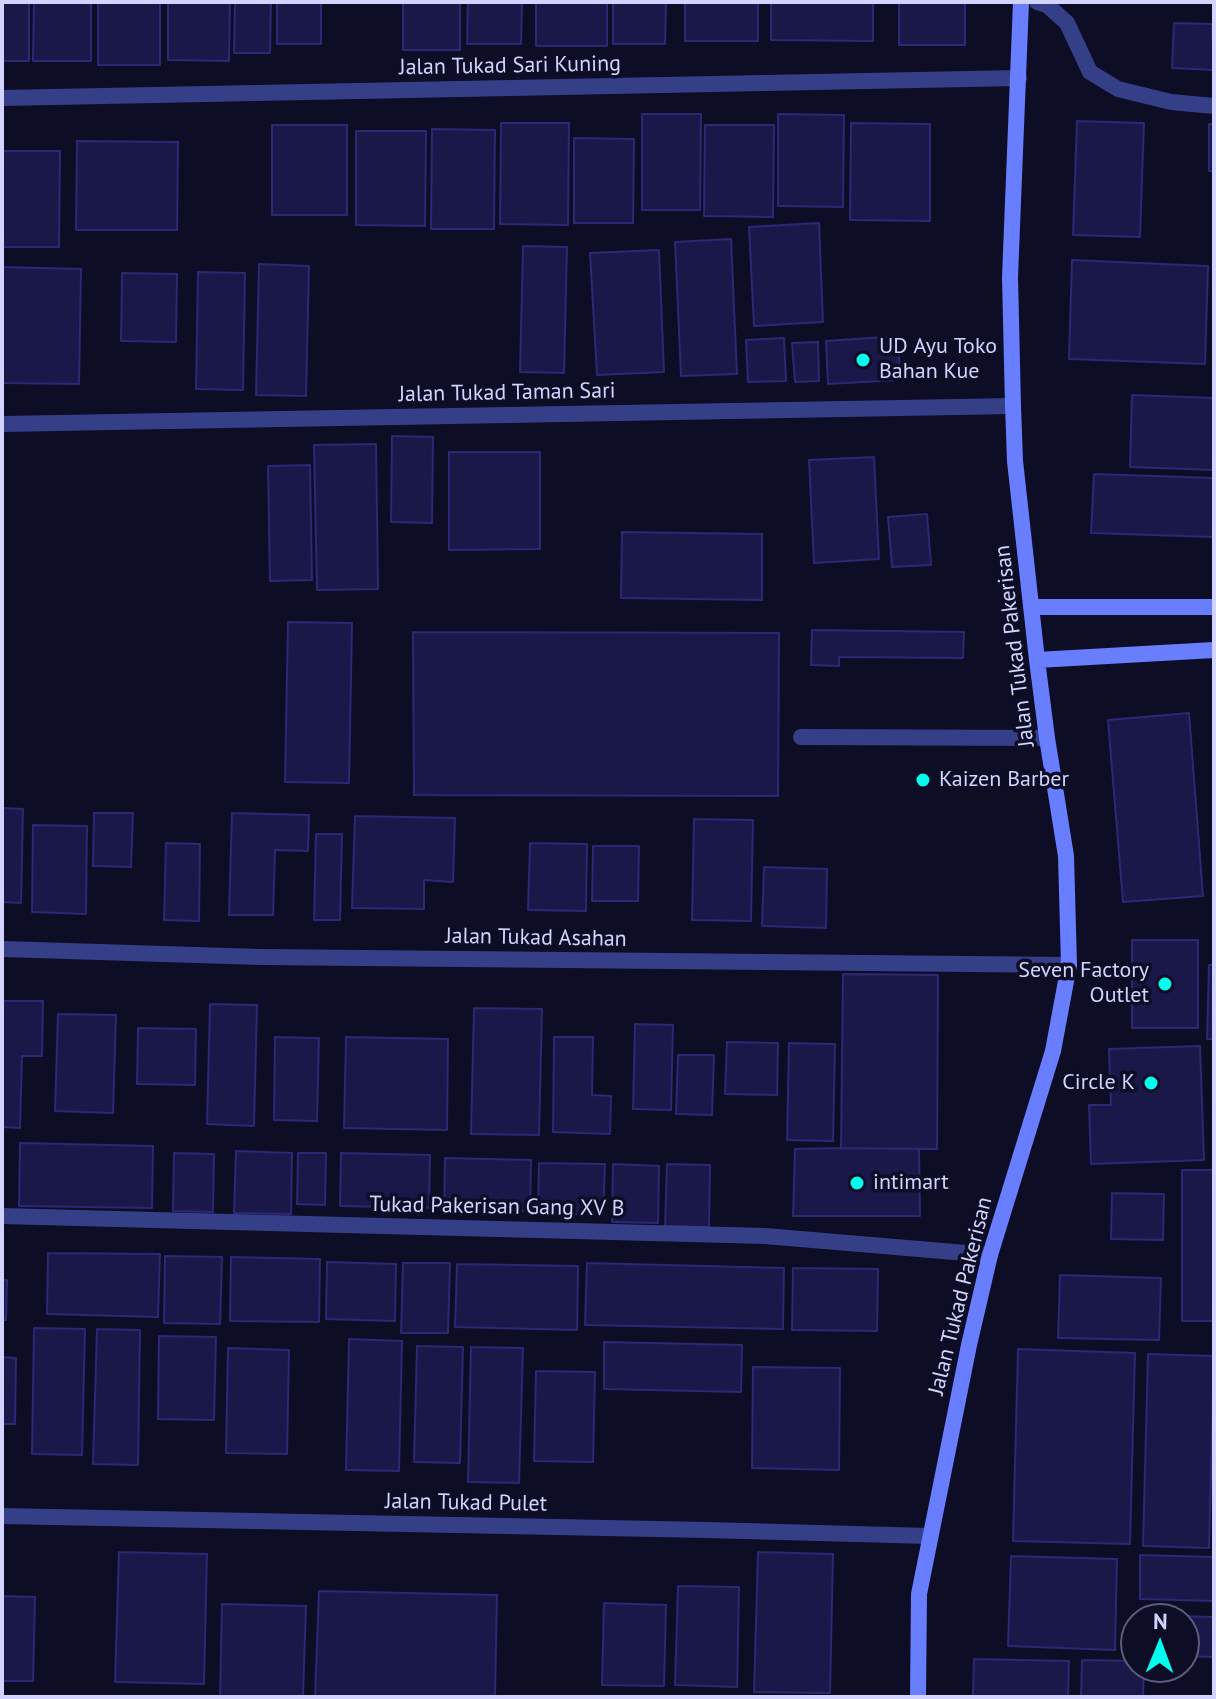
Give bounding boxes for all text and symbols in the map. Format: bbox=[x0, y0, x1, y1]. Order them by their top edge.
street label: Jalan Tukad Sari Kuning bbox=[399, 51, 621, 81]
place label: UD Ayu Toko Bahan Kue bbox=[879, 334, 997, 386]
marker: UD Ayu Toko Bahan Kue bbox=[854, 351, 872, 369]
street label: Jalan Tukad Taman Sari bbox=[398, 378, 616, 408]
street label: Jalan Tukad Pakerisan bbox=[990, 544, 1040, 748]
place label: Kaizen Barber bbox=[939, 767, 1069, 793]
marker: Kaizen Barber bbox=[914, 771, 932, 789]
street label: Jalan Tukad Asahan bbox=[445, 923, 627, 953]
place label: Seven Factory Outlet bbox=[1018, 958, 1149, 1010]
marker: Seven Factory Outlet bbox=[1156, 975, 1174, 993]
place label: Circle K bbox=[1062, 1070, 1135, 1096]
marker: Circle K bbox=[1142, 1074, 1160, 1092]
place label: intimart bbox=[873, 1170, 949, 1196]
marker: intimart bbox=[848, 1174, 866, 1192]
street label: Tukad Pakerisan Gang XV B bbox=[369, 1192, 625, 1222]
street label: Jalan Tukad Pakerisan bbox=[924, 1194, 998, 1398]
street label: Jalan Tukad Pulet bbox=[385, 1488, 547, 1518]
north arrow bbox=[1120, 1603, 1200, 1683]
text: N bbox=[1153, 1607, 1168, 1635]

